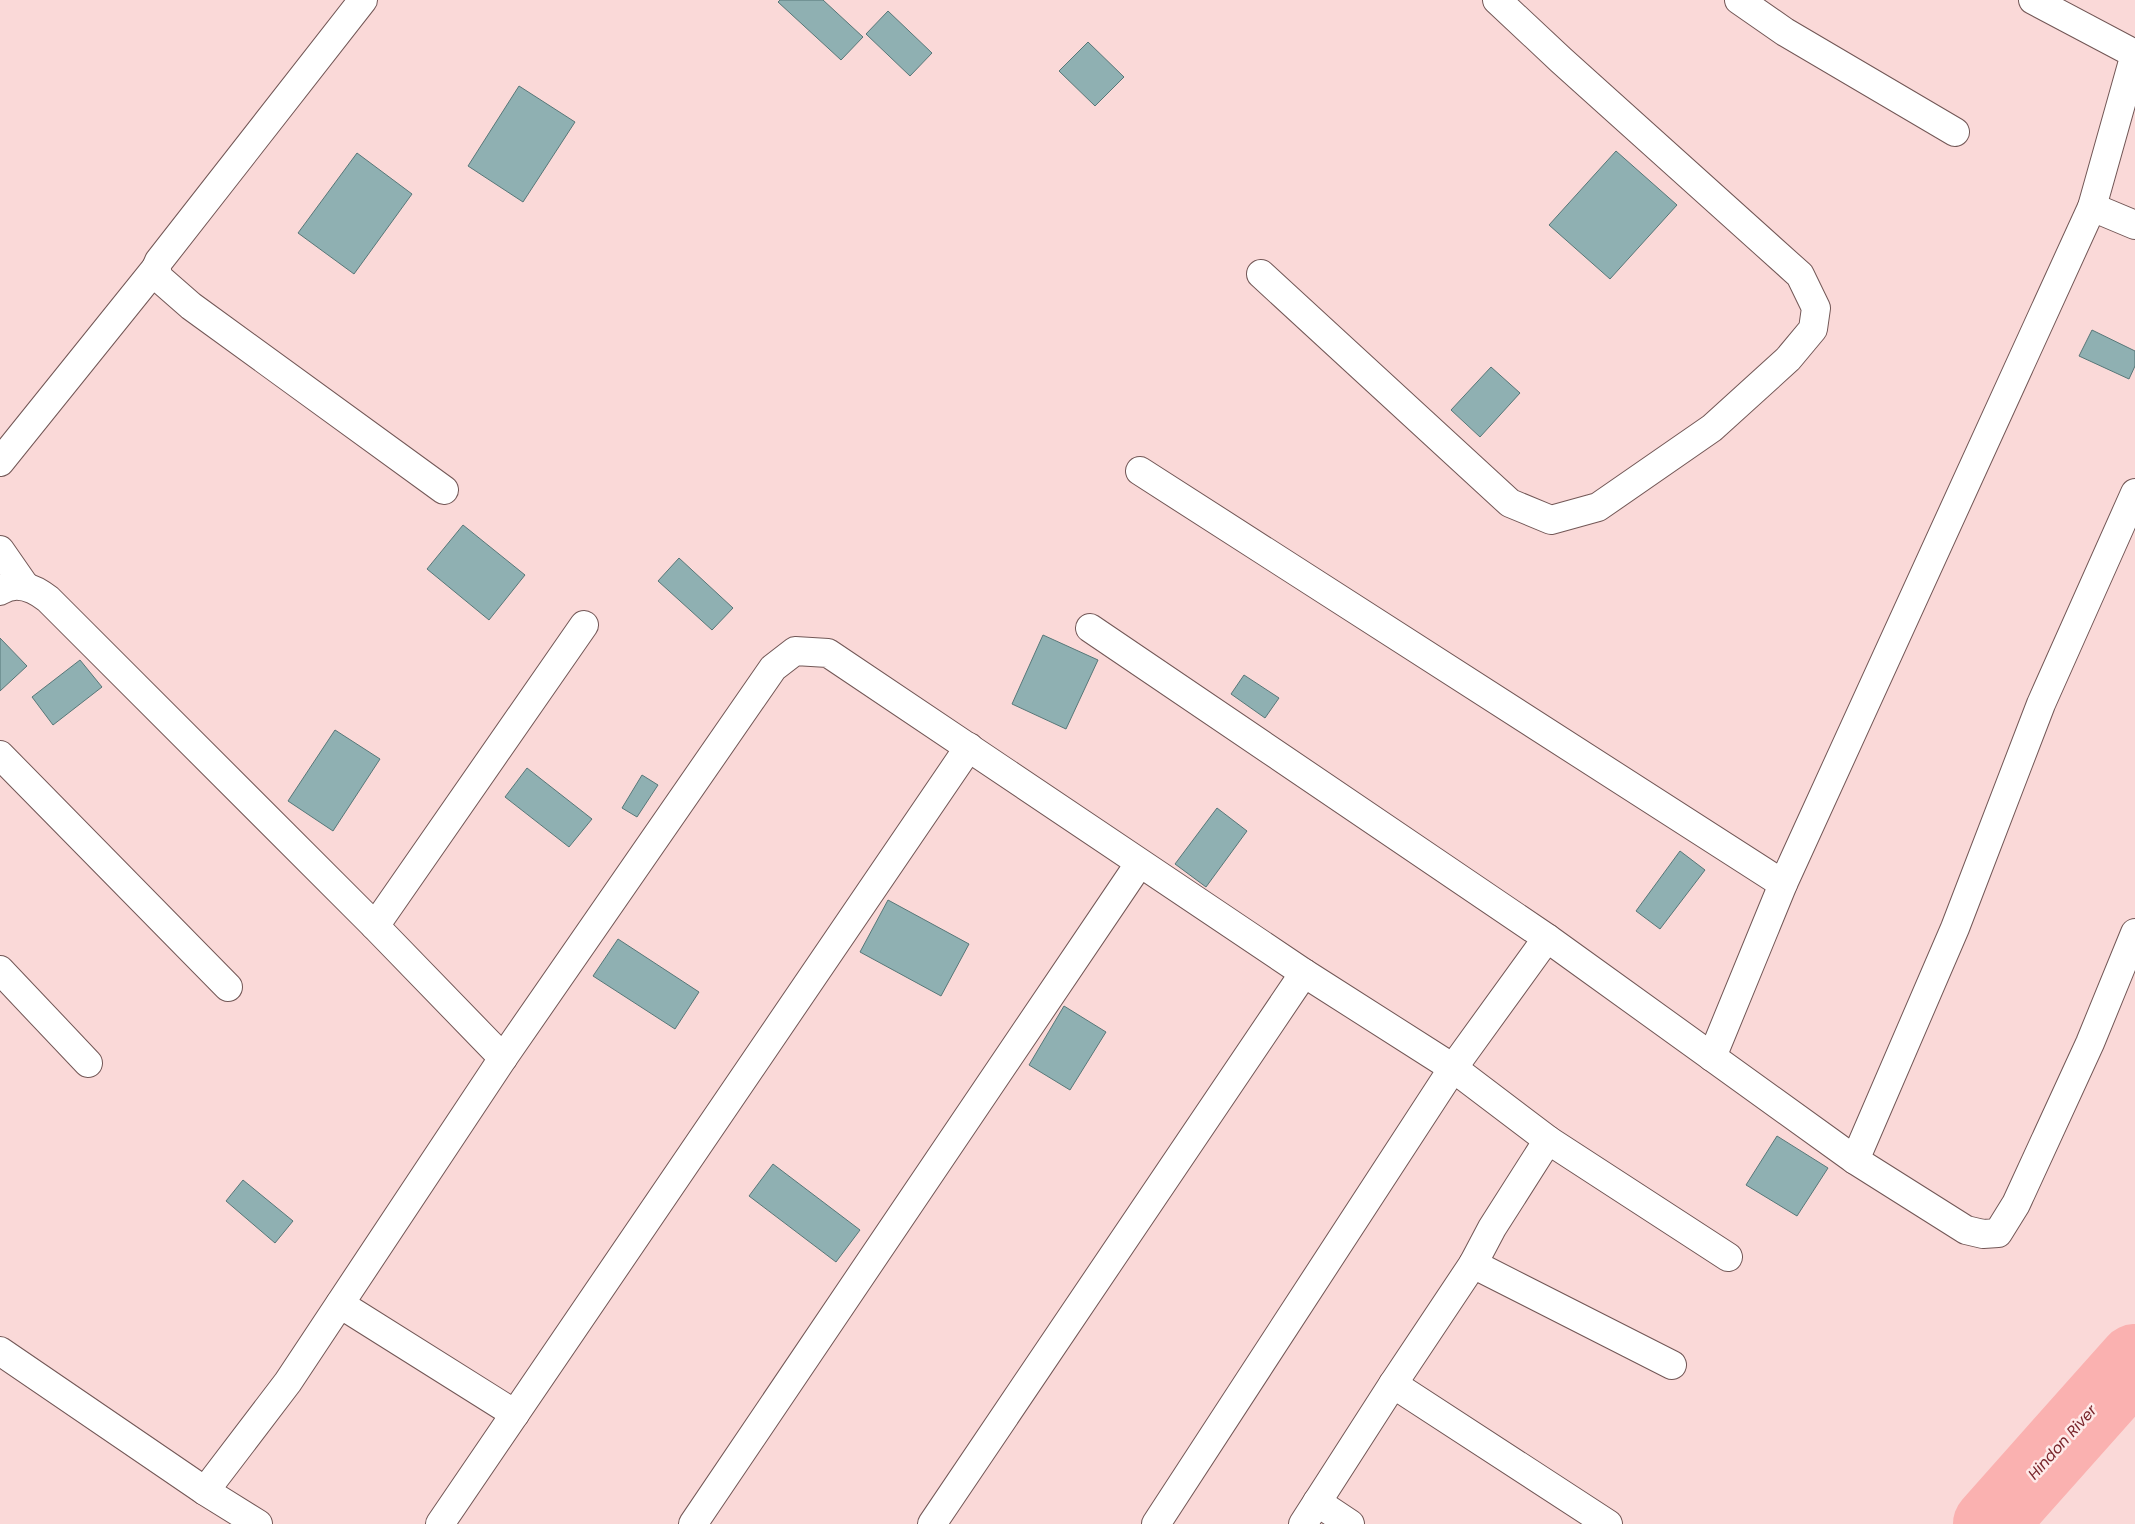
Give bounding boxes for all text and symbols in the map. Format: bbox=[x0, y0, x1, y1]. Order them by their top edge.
water label: Hindon River bbox=[2023, 1400, 2101, 1484]

